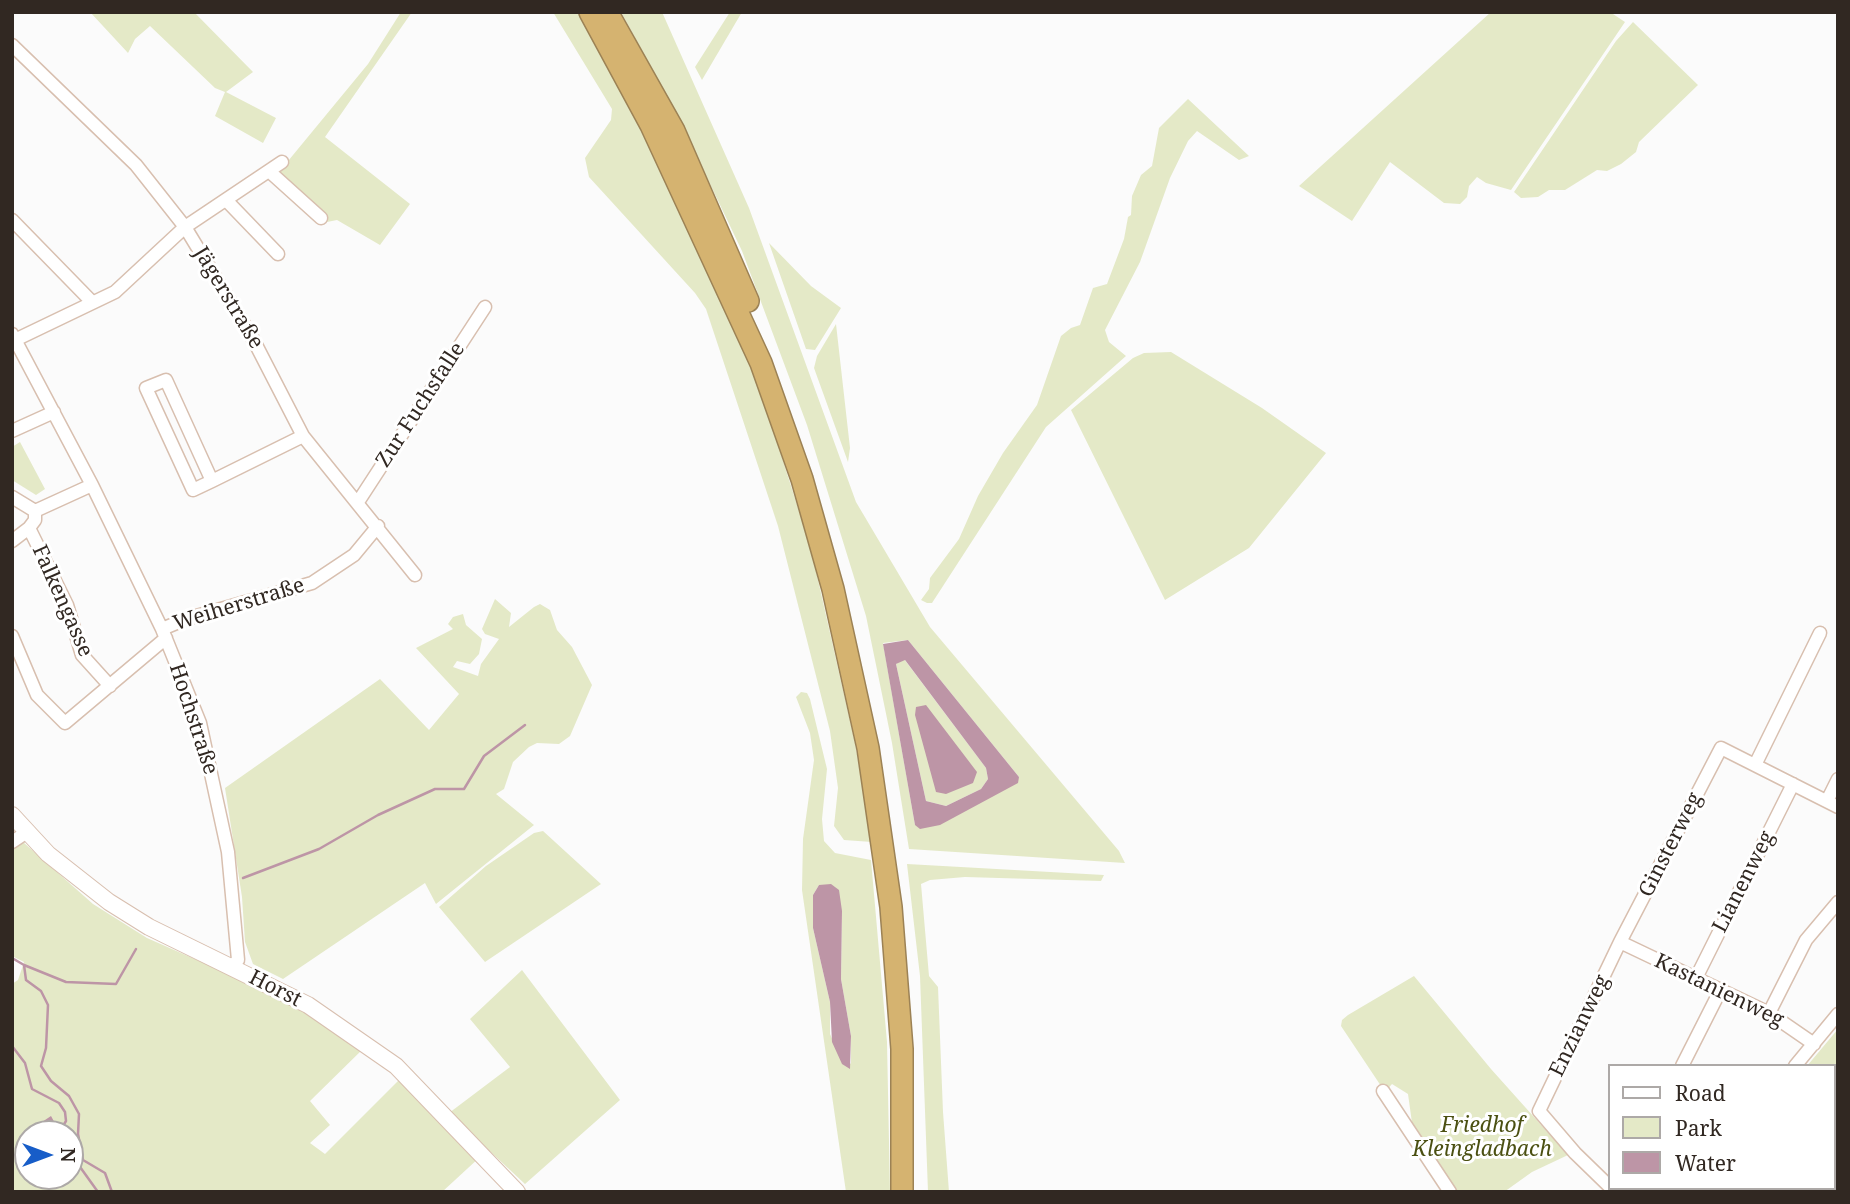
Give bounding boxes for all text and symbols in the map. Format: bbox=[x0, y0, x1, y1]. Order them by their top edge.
street label: Jägerstraße bbox=[188, 242, 268, 354]
street label: Zur Fuchsfalle bbox=[371, 338, 471, 472]
street label: Falkengasse bbox=[26, 541, 98, 661]
street label: Weiherstraße bbox=[170, 573, 308, 637]
street label: Hochstraße bbox=[163, 660, 223, 778]
street label: Ginsterweg bbox=[1634, 789, 1708, 901]
street label: Lianenweg bbox=[1708, 827, 1780, 937]
street label: Kastanienweg bbox=[1650, 949, 1788, 1033]
street label: Horst bbox=[245, 965, 305, 1013]
street label: Enzianweg bbox=[1545, 971, 1615, 1081]
legend bbox=[1608, 1064, 1836, 1190]
text: Road bbox=[1675, 1079, 1726, 1107]
park label: Friedhof Kleingladbach bbox=[1412, 1113, 1552, 1163]
text: Park bbox=[1675, 1114, 1722, 1142]
north arrow bbox=[14, 1120, 84, 1190]
text: N bbox=[55, 1148, 81, 1162]
text: Water bbox=[1675, 1149, 1736, 1177]

